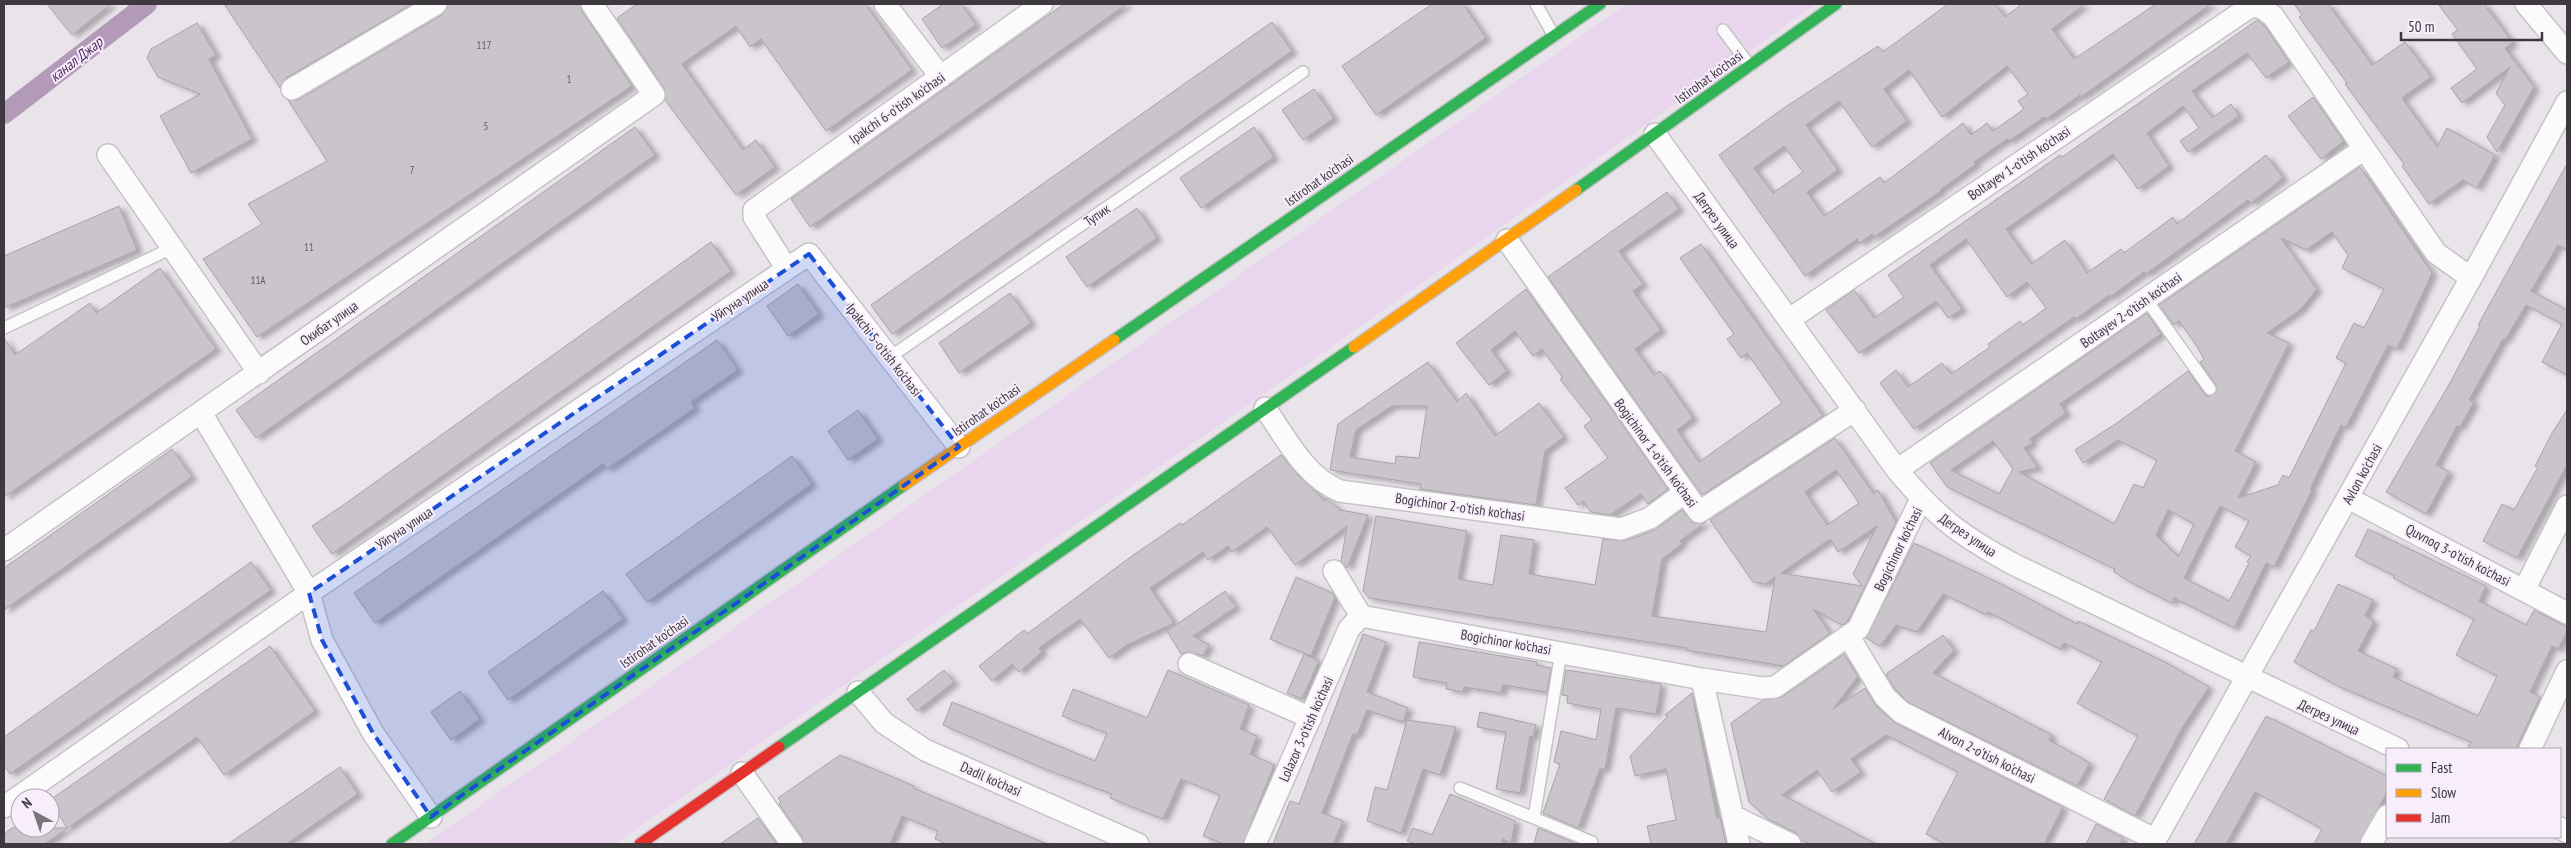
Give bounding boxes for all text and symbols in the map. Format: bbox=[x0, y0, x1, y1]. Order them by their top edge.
scale bar bbox=[2401, 10, 2542, 42]
text: 50 m bbox=[2408, 17, 2434, 36]
water label: канал Джар bbox=[46, 32, 107, 86]
house number: 117 bbox=[477, 38, 491, 52]
street label: Istirohat ko'chasi bbox=[1671, 46, 1747, 108]
street label: Ipakchi 6-o'tish ko'chasi bbox=[846, 68, 948, 148]
house number: 1 bbox=[567, 72, 572, 86]
house number: 5 bbox=[484, 119, 489, 133]
street label: Boltayev 1-o'tish ko'chasi bbox=[1964, 122, 2074, 204]
street label: Istirohat ko'chasi bbox=[1281, 150, 1357, 210]
house number: 7 bbox=[410, 163, 415, 177]
street label: Дегрез улица bbox=[1690, 188, 1744, 252]
street label: Тупик bbox=[1081, 199, 1114, 230]
house number: 11 bbox=[304, 240, 314, 254]
street label: Boltayev 2-o'tish ko'chasi bbox=[2077, 268, 2185, 352]
house number: 11A bbox=[250, 273, 266, 287]
street label: Уйгуна улица bbox=[708, 274, 772, 326]
street label: Окибат улица bbox=[297, 297, 361, 349]
street label: Ipakchi 5-o'tish ko'chasi bbox=[842, 300, 926, 400]
street label: Istirohat ko'chasi bbox=[948, 380, 1024, 440]
street label: Bogichinor 1-o'tish ko'chasi bbox=[1610, 395, 1702, 511]
street label: Avlon ko'chasi bbox=[2338, 440, 2386, 508]
street label: Bogichinor 2-o'tish ko'chasi bbox=[1394, 489, 1526, 525]
street label: Уйгуна улица bbox=[372, 502, 436, 554]
street label: Bogichinor ko'chasi bbox=[1870, 504, 1926, 594]
street label: Дегрез улица bbox=[1936, 509, 2000, 561]
street label: Quvnoq 3-o'tish ko'chasi bbox=[2403, 520, 2513, 590]
street label: Istirohat ko'chasi bbox=[616, 612, 692, 672]
street label: Bogichinor ko'chasi bbox=[1459, 625, 1553, 659]
street label: Lolazor 3-o'tish ko'chasi bbox=[1275, 674, 1337, 784]
street label: Дегрез улица bbox=[2295, 695, 2363, 739]
street label: Alvon 2-o'tish ko'chasi bbox=[1936, 723, 2038, 787]
legend bbox=[2386, 748, 2561, 838]
street label: Dadil ko'chasi bbox=[958, 758, 1024, 800]
text: Fast bbox=[2431, 758, 2452, 777]
text: Slow bbox=[2431, 783, 2456, 802]
north arrow bbox=[10, 788, 60, 838]
text: N bbox=[18, 794, 35, 812]
text: Jam bbox=[2430, 808, 2450, 827]

